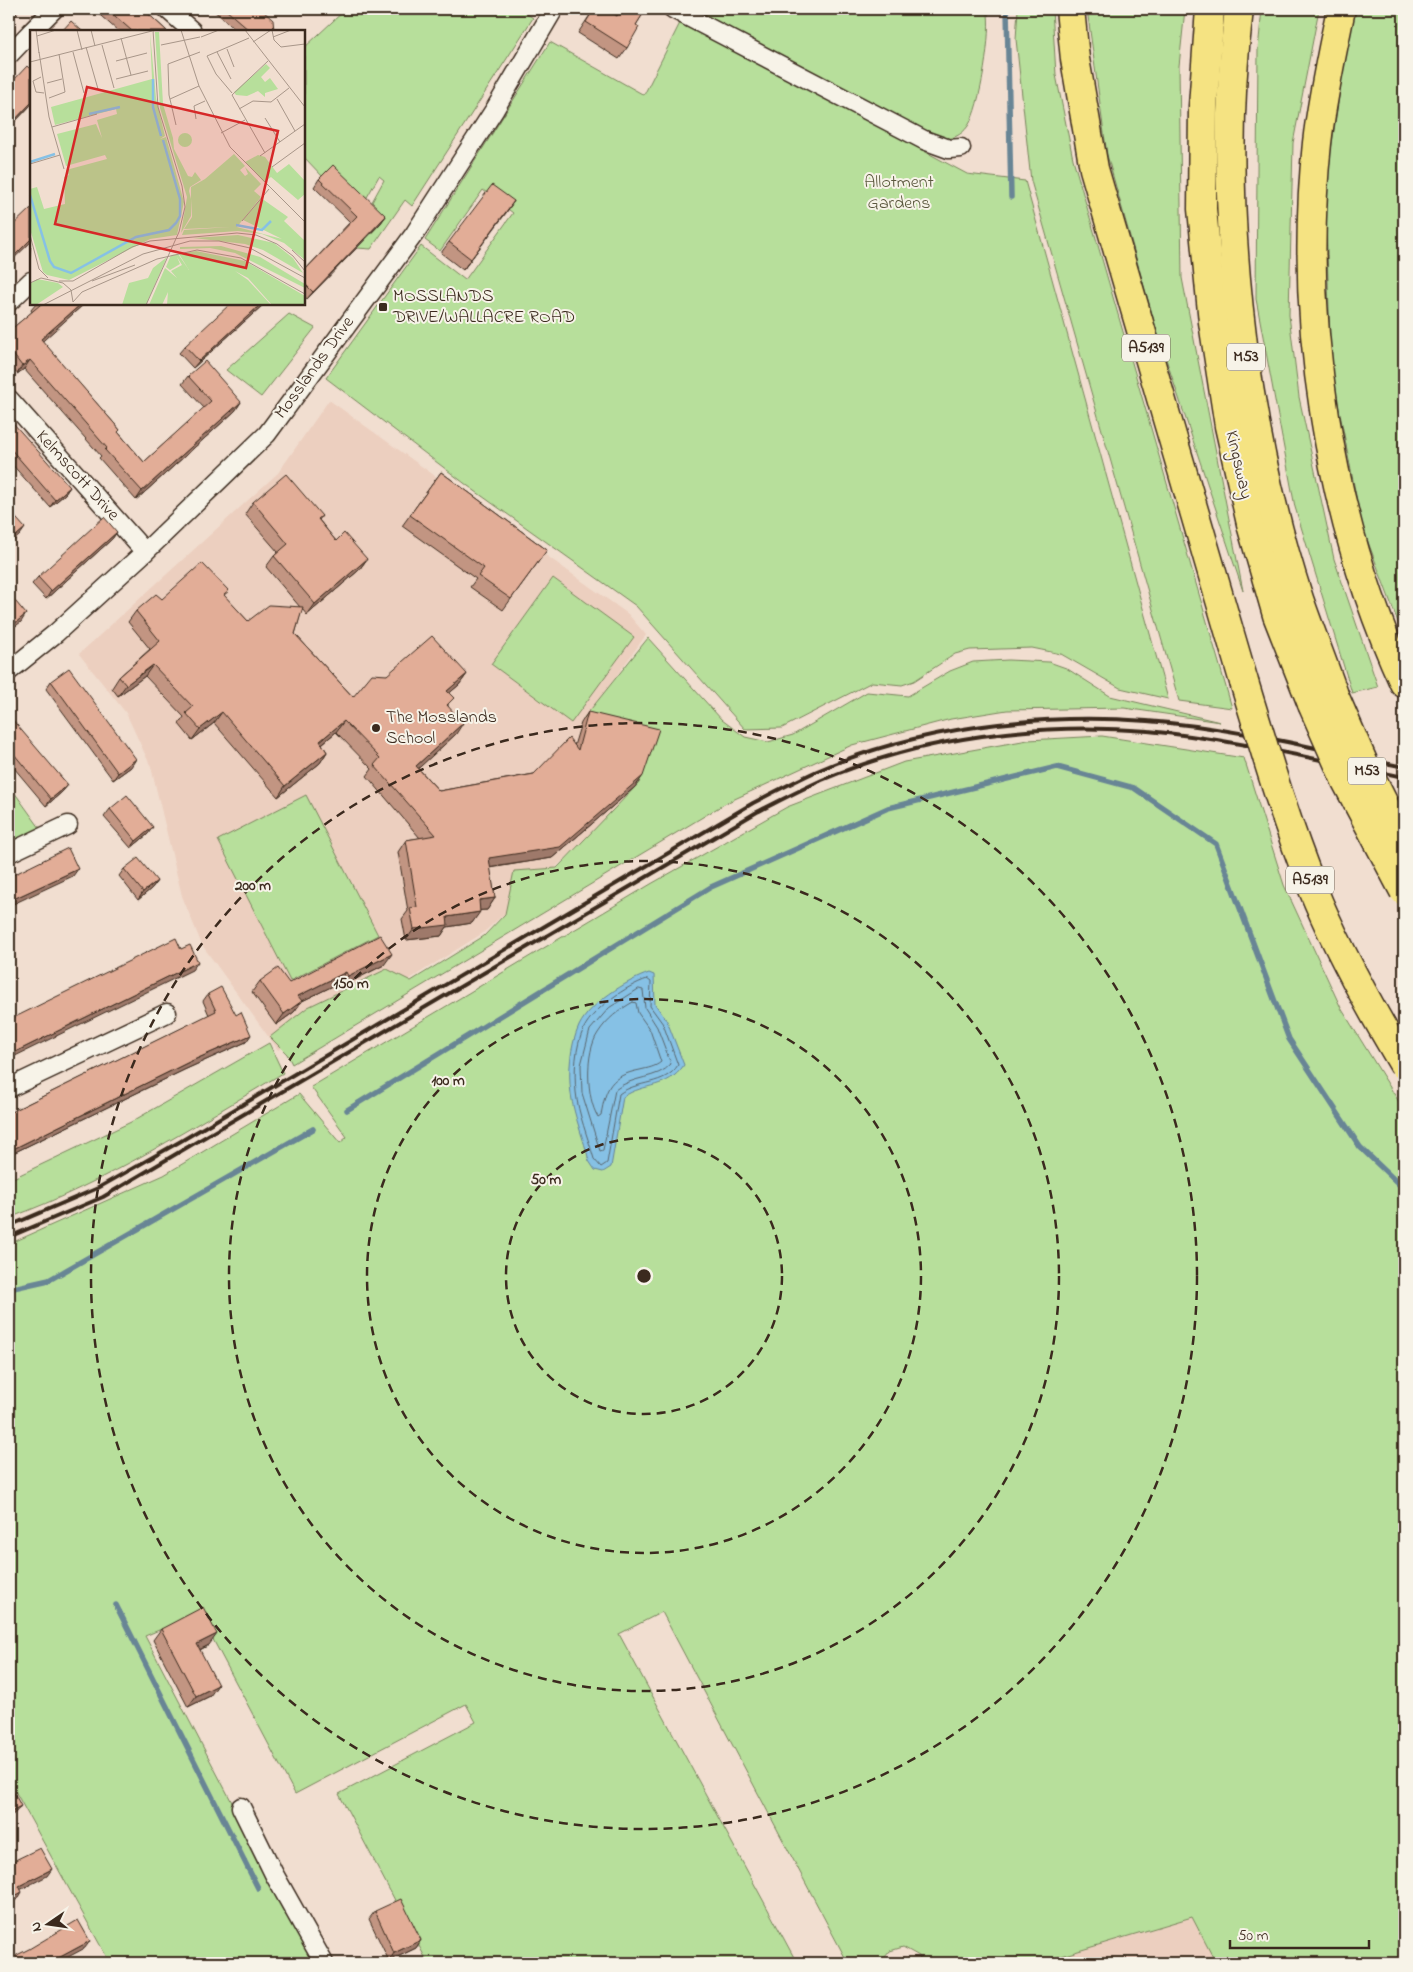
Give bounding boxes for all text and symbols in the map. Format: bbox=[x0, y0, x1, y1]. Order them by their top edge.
inset map bbox=[30, 30, 305, 305]
park label: Allotment Gardens bbox=[864, 170, 934, 217]
place label: MOSSLANDS DRIVE/WALLACRE ROAD bbox=[392, 284, 575, 331]
marker: MOSSLANDS DRIVE/WALLACRE ROAD bbox=[377, 301, 389, 313]
street label: Mosslands Drive bbox=[269, 310, 362, 425]
road number: A5139 bbox=[1122, 334, 1170, 362]
road number: M53 bbox=[1227, 344, 1265, 371]
street label: Kelmscott Drive bbox=[29, 425, 126, 528]
street label: Kingsway bbox=[1217, 428, 1259, 502]
place label: The Mosslands School bbox=[386, 705, 497, 752]
marker: The Mosslands School bbox=[370, 722, 382, 734]
road number: M53 bbox=[1348, 758, 1386, 784]
road number: A5139 bbox=[1286, 866, 1334, 894]
text: 200 m bbox=[234, 875, 271, 897]
text: 150 m bbox=[333, 973, 369, 995]
text: 100 m bbox=[431, 1070, 465, 1092]
text: 50 m bbox=[531, 1169, 562, 1191]
centre of rings bbox=[635, 1267, 653, 1285]
north arrow bbox=[22, 1900, 72, 1950]
scale bar bbox=[1230, 1917, 1369, 1949]
text: N bbox=[26, 1920, 48, 1934]
text: 50 m bbox=[1238, 1925, 1269, 1947]

